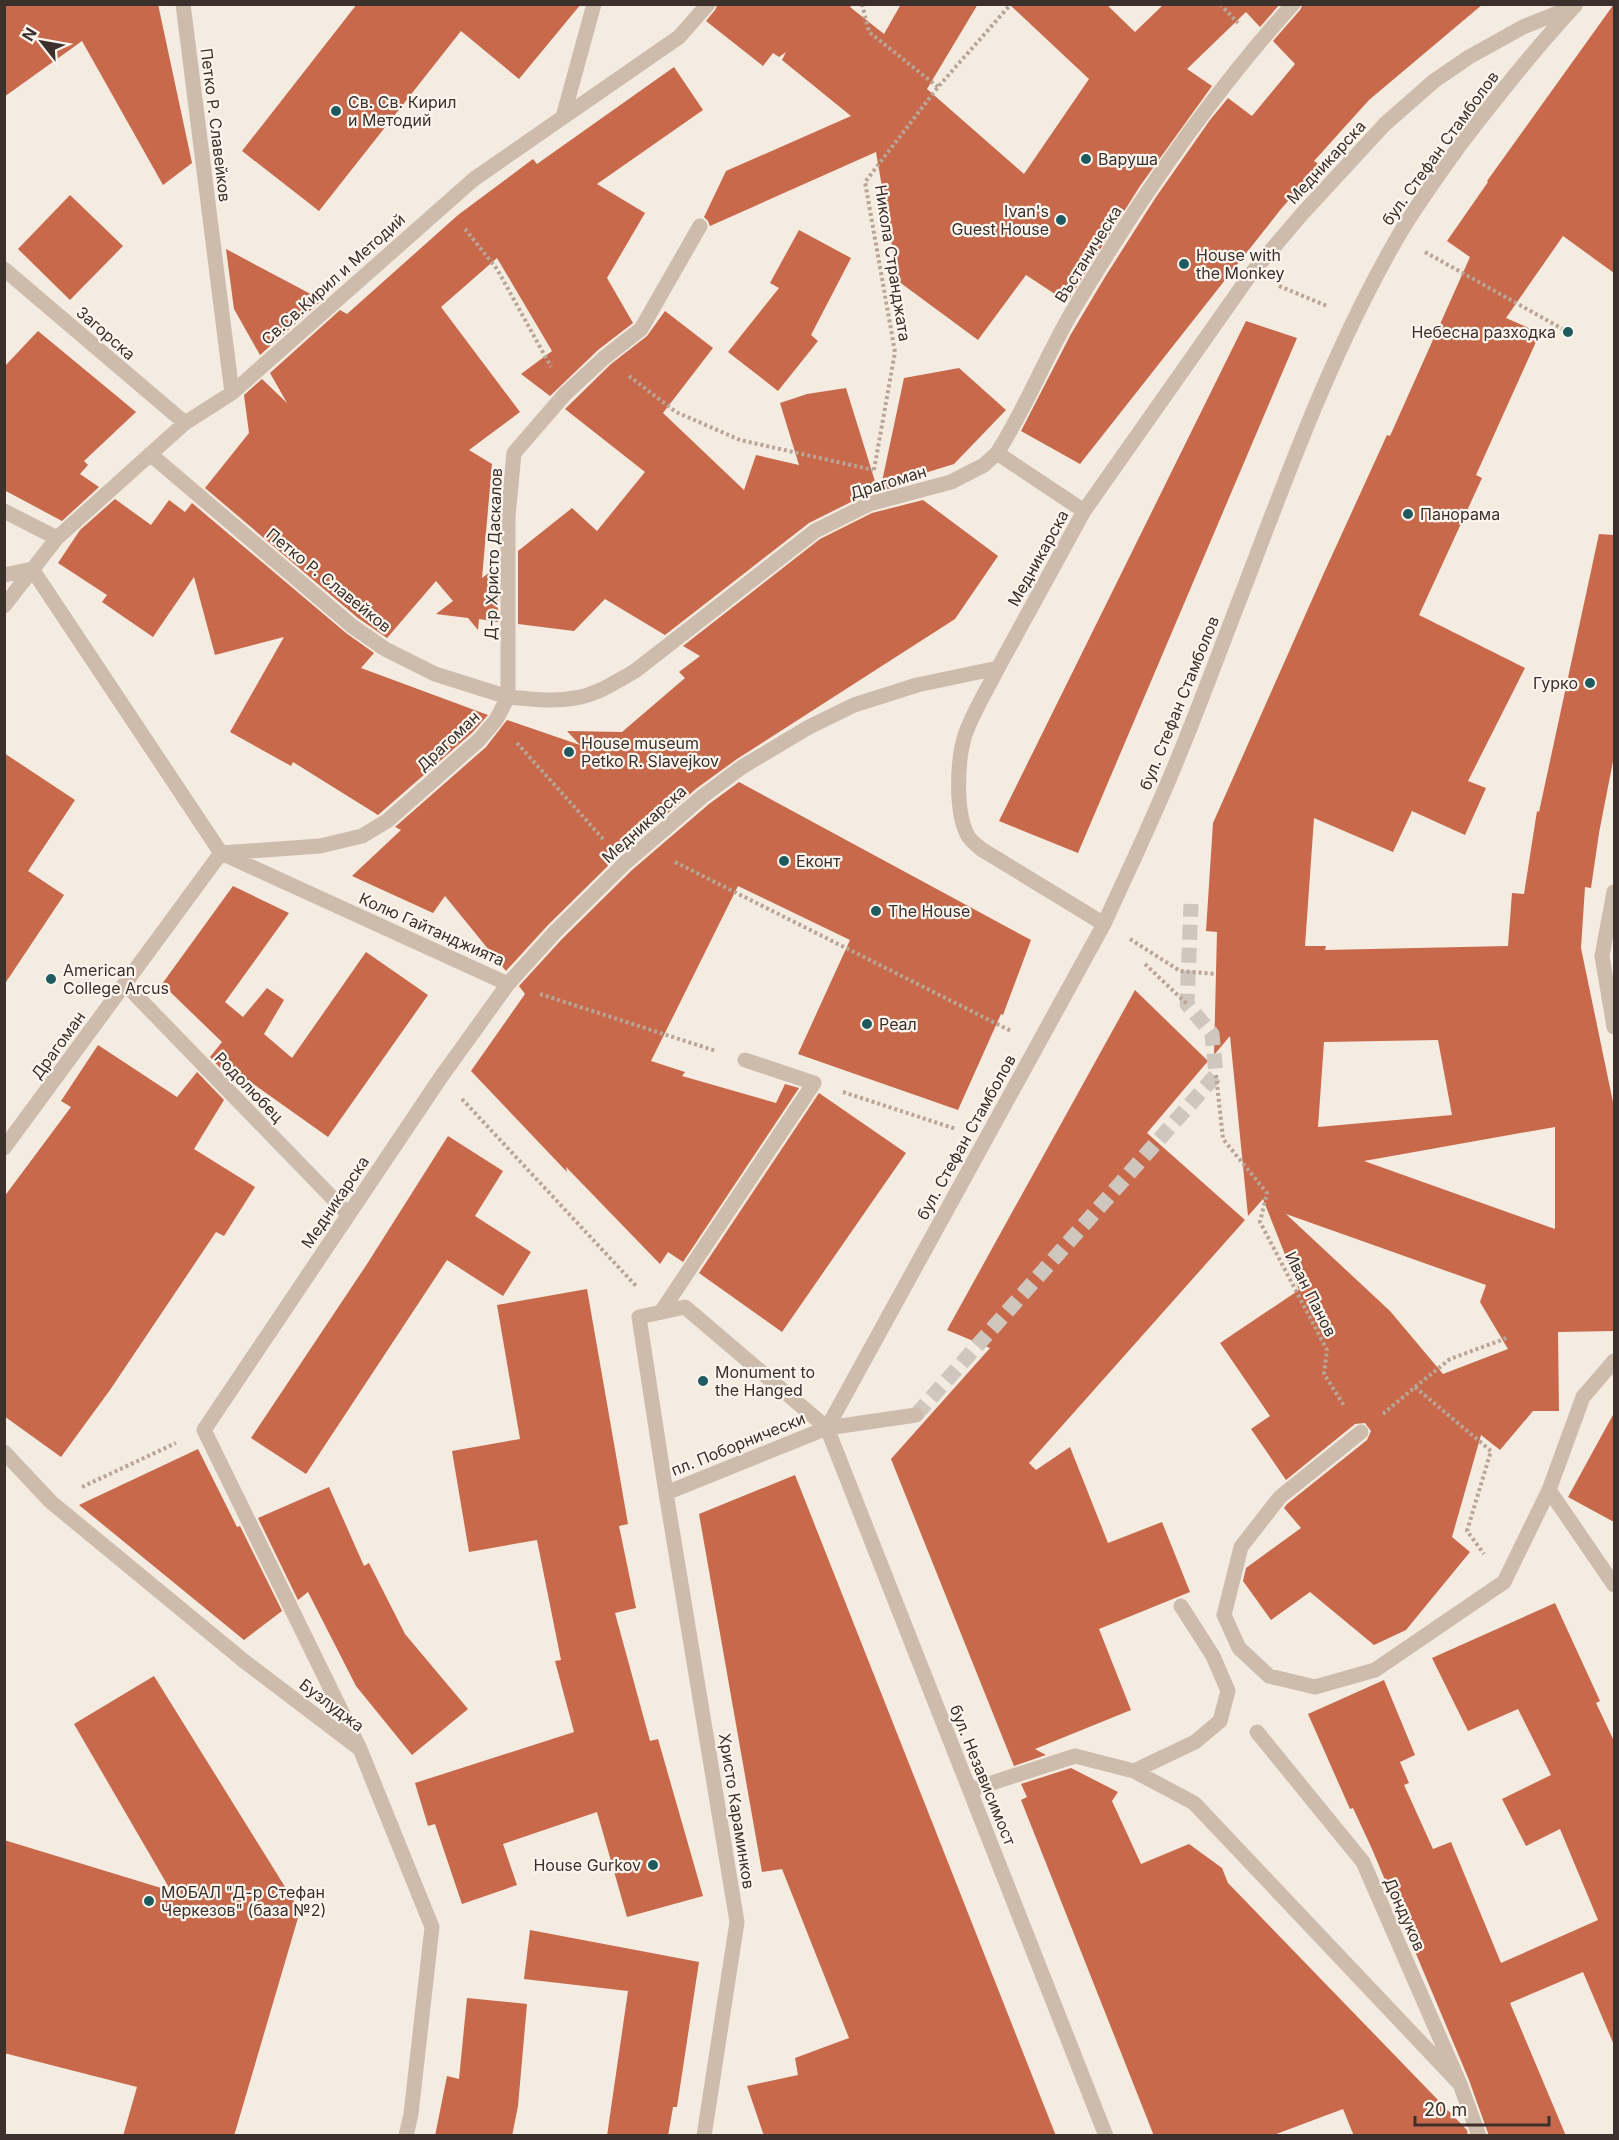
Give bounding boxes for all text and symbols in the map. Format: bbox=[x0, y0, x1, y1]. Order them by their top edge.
north arrow bbox=[12, 12, 72, 72]
text: N bbox=[17, 24, 41, 45]
street label: Петко Р. Славейков bbox=[197, 47, 235, 203]
street label: бул. Стефан Стамболов bbox=[1377, 67, 1503, 229]
place label: Св. Св. Кирил и Методий bbox=[348, 92, 456, 130]
marker: Св. Св. Кирил и Методий bbox=[329, 104, 343, 118]
street label: Медникарска bbox=[1282, 116, 1370, 208]
place label: Варуша bbox=[1098, 149, 1158, 169]
marker: Варуша bbox=[1079, 152, 1093, 166]
street label: Никола Странджата bbox=[871, 183, 915, 343]
place label: Ivan's Guest House bbox=[951, 201, 1049, 239]
street label: Въстаническа bbox=[1050, 202, 1126, 306]
street label: Св.Св.Кирил и Методий bbox=[257, 209, 409, 349]
marker: Ivan's Guest House bbox=[1054, 213, 1068, 227]
place label: House with the Monkey bbox=[1196, 245, 1284, 283]
marker: House with the Monkey bbox=[1177, 257, 1191, 271]
street label: Загорска bbox=[72, 302, 140, 364]
place label: Небесна разходка bbox=[1411, 322, 1556, 342]
marker: Небесна разходка bbox=[1561, 325, 1575, 339]
street label: Драгоман bbox=[847, 461, 929, 503]
street label: Д-р Христо Даскалов bbox=[480, 468, 506, 640]
place label: Панорама bbox=[1420, 504, 1500, 524]
street label: Медникарска bbox=[1003, 506, 1073, 610]
marker: Панорама bbox=[1401, 507, 1415, 521]
street label: Петко Р. Славейков bbox=[263, 524, 395, 636]
street label: бул. Стефан Стамболов bbox=[1135, 613, 1223, 793]
place label: Гурко bbox=[1533, 673, 1578, 693]
marker: Гурко bbox=[1583, 676, 1597, 690]
street label: Драгоман bbox=[412, 707, 484, 775]
place label: House museum Petko R. Slavejkov bbox=[581, 733, 719, 771]
marker: House museum Petko R. Slavejkov bbox=[562, 745, 576, 759]
street label: Медникарска bbox=[598, 781, 690, 867]
place label: Еконт bbox=[796, 851, 841, 871]
marker: Еконт bbox=[777, 854, 791, 868]
street label: Колю Гайтанджията bbox=[356, 888, 508, 970]
place label: The House bbox=[888, 901, 970, 921]
marker: The House bbox=[869, 904, 883, 918]
place label: American College Arcus bbox=[63, 960, 169, 998]
marker: American College Arcus bbox=[44, 972, 58, 986]
street label: Драгоман bbox=[27, 1007, 89, 1083]
place label: Реал bbox=[879, 1014, 917, 1034]
marker: Реал bbox=[860, 1017, 874, 1031]
street label: Родолюбец bbox=[210, 1048, 288, 1127]
street label: бул. Стефан Стамболов bbox=[912, 1051, 1020, 1223]
street label: Медникарска bbox=[297, 1152, 373, 1252]
street label: Иван Панов bbox=[1281, 1248, 1341, 1340]
place label: Monument to the Hanged bbox=[715, 1362, 815, 1400]
marker: Monument to the Hanged bbox=[696, 1374, 710, 1388]
street label: пл. Поборнически bbox=[668, 1408, 808, 1480]
street label: Бузлуджа bbox=[296, 1674, 368, 1736]
street label: бул. Независимост bbox=[946, 1702, 1021, 1849]
street label: Христо Караминков bbox=[715, 1732, 759, 1890]
place label: House Gurkov bbox=[533, 1855, 641, 1875]
marker: House Gurkov bbox=[646, 1858, 660, 1872]
street label: Дондуков bbox=[1380, 1874, 1430, 1954]
place label: МОБАЛ "Д-р Стефан Черкезов" (база №2) bbox=[161, 1882, 326, 1920]
marker: МОБАЛ "Д-р Стефан Черкезов" (база №2) bbox=[142, 1894, 156, 1908]
scale bar bbox=[1415, 2089, 1548, 2127]
text: 20 m bbox=[1424, 2099, 1467, 2120]

